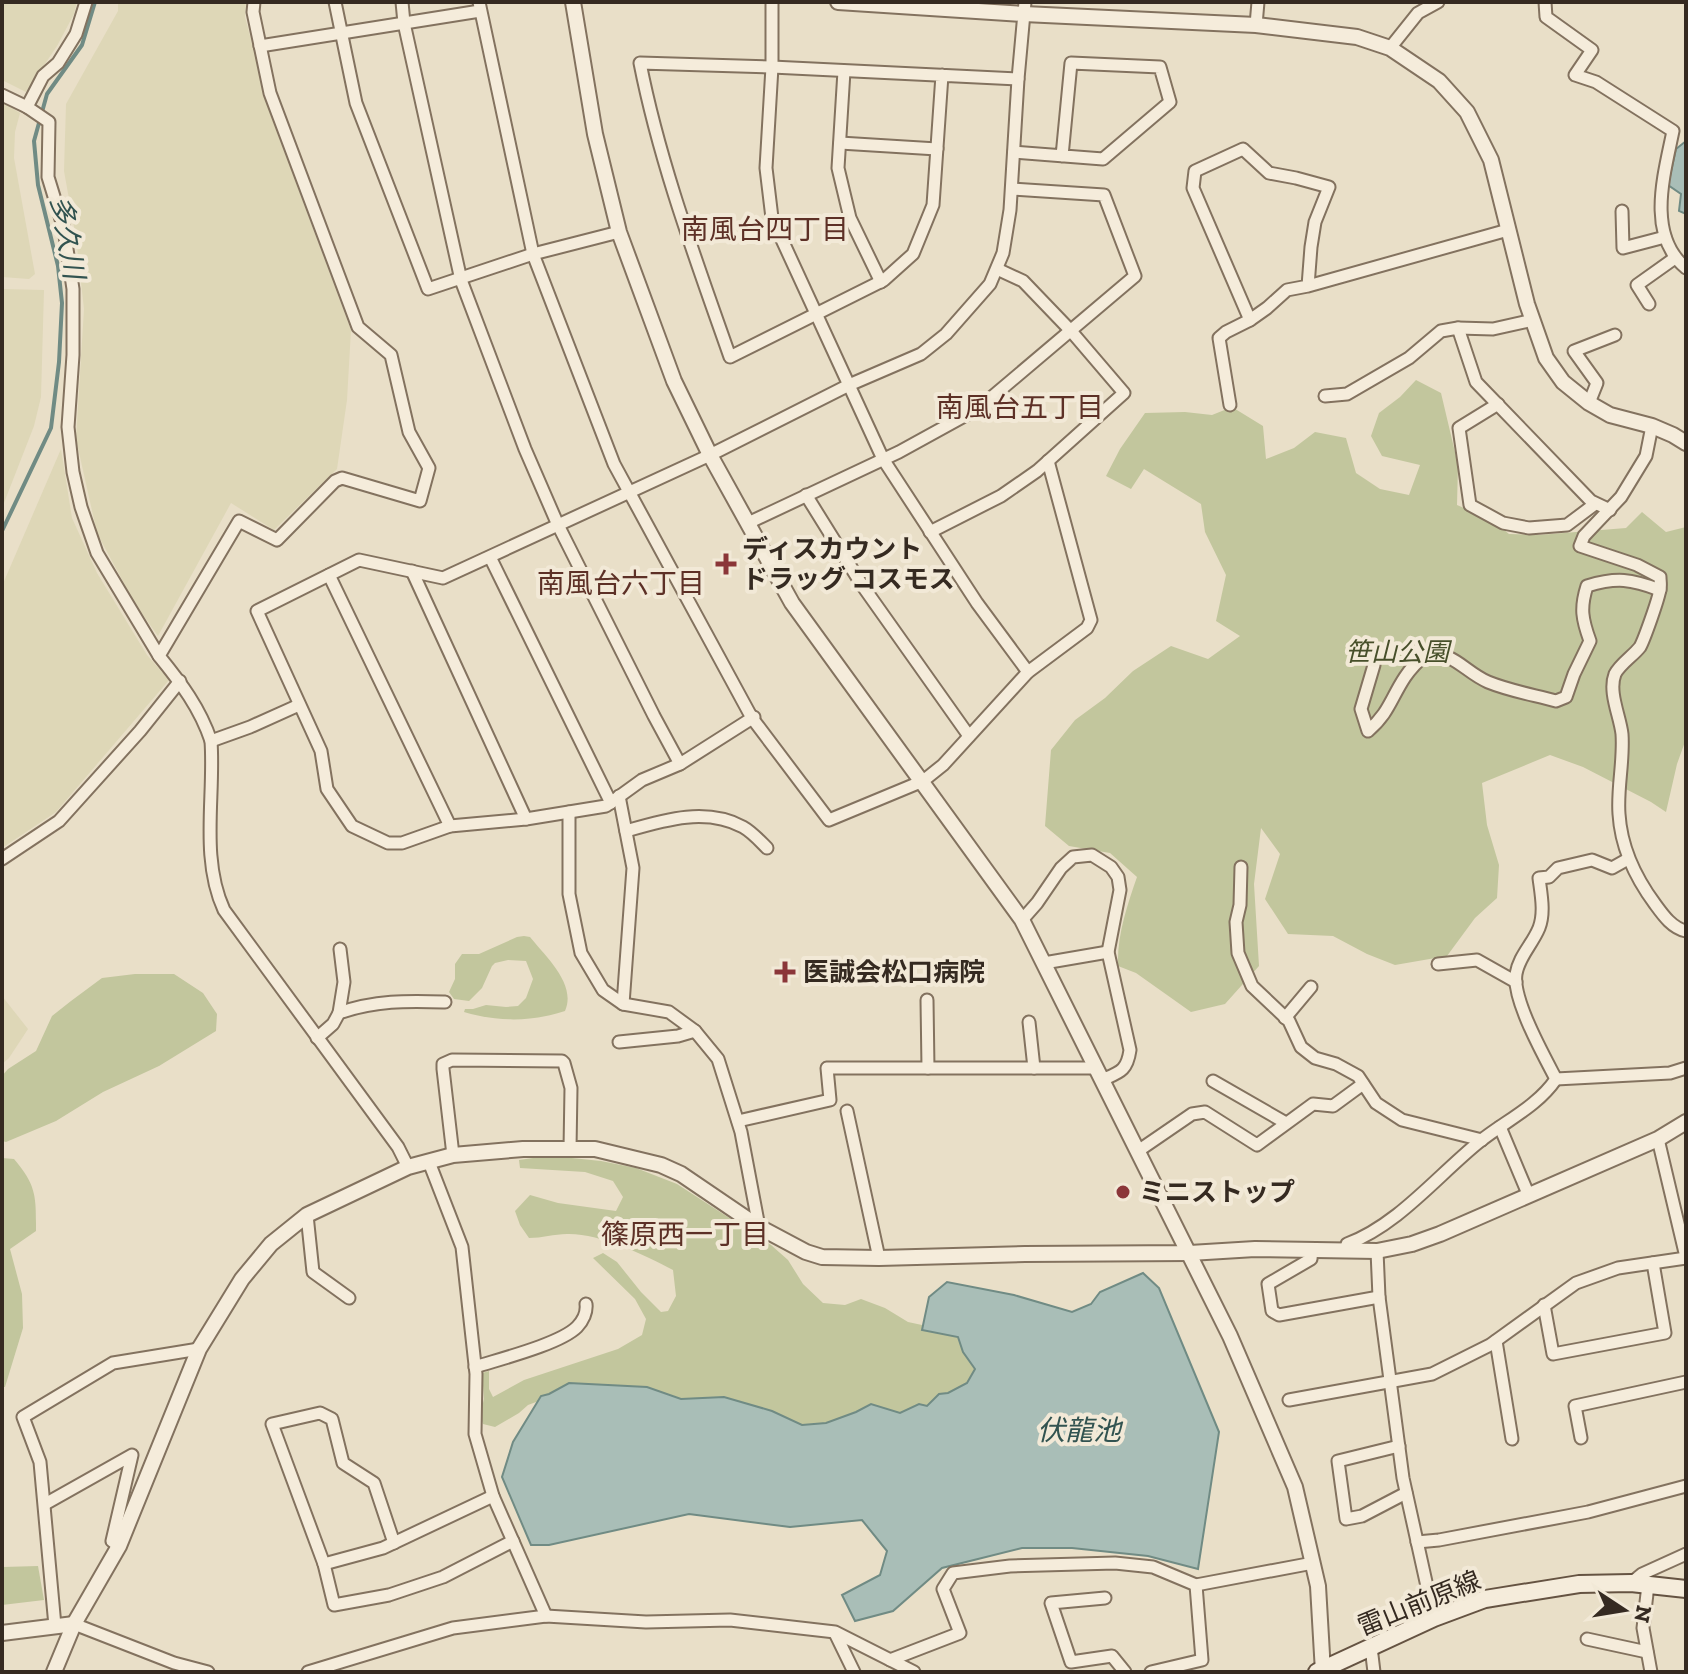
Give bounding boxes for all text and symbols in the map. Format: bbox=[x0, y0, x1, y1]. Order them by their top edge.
water label: 多久川 bbox=[44, 193, 92, 284]
district label: 南風台四丁目 bbox=[681, 213, 849, 246]
district label: 南風台五丁目 bbox=[936, 391, 1104, 424]
place label: ディスカウント ドラッグ コスモス bbox=[742, 533, 955, 595]
marker: ディスカウント ドラッグ コスモス bbox=[717, 555, 735, 573]
district label: 南風台六丁目 bbox=[537, 567, 705, 600]
park label: 笹山公園 bbox=[1345, 636, 1453, 668]
place label: 医誠会松口病院 bbox=[803, 956, 985, 988]
marker: 医誠会松口病院 bbox=[774, 961, 796, 983]
place label: ミニストップ bbox=[1139, 1176, 1295, 1208]
marker: ミニストップ bbox=[1114, 1183, 1132, 1201]
district label: 篠原西一丁目 bbox=[601, 1218, 769, 1251]
water label: 伏龍池 bbox=[1037, 1414, 1124, 1447]
street label: 雷山前原線 bbox=[1353, 1564, 1485, 1642]
north arrow bbox=[1584, 1570, 1664, 1650]
text: N bbox=[1628, 1603, 1658, 1625]

